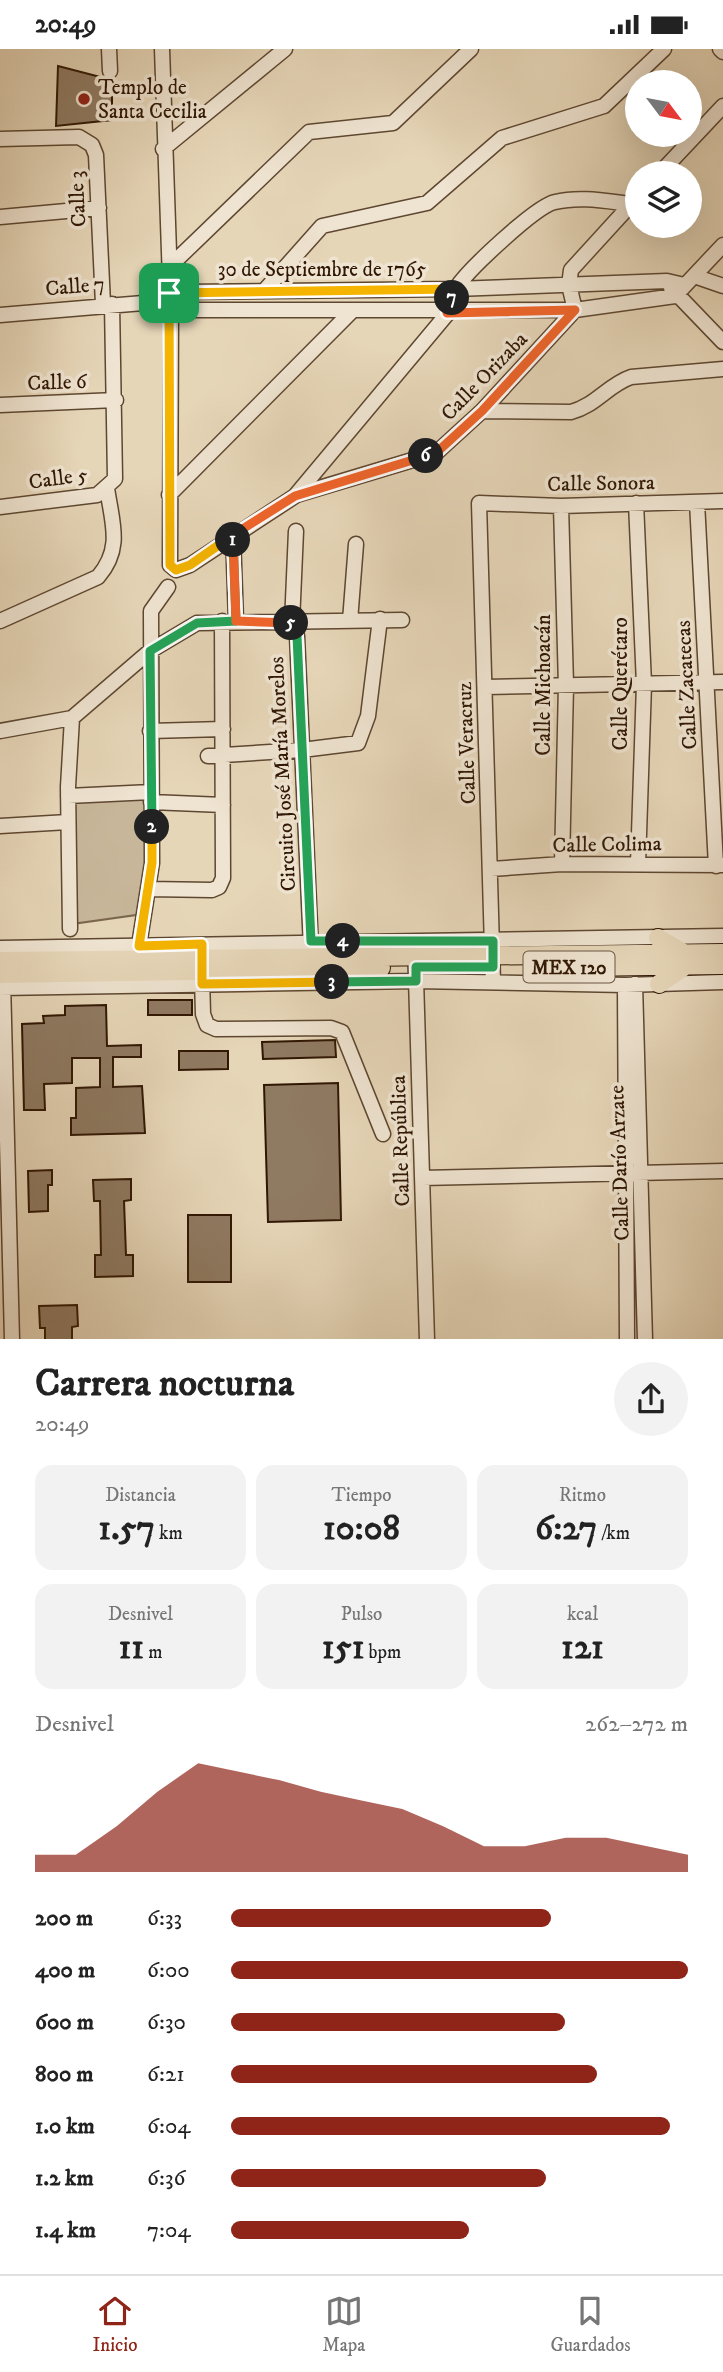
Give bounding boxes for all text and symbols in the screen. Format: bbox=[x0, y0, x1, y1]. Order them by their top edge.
text: 20:49 bbox=[35, 8, 96, 41]
north arrow bbox=[625, 70, 702, 147]
map controls bbox=[625, 70, 702, 238]
place label: Templo de Santa Cecilia bbox=[98, 75, 207, 125]
marker: Templo de Santa Cecilia bbox=[76, 91, 92, 107]
button: layers bbox=[625, 161, 702, 238]
street label: Calle 3 bbox=[64, 170, 92, 228]
street label: 30 de Septiembre de 1765 bbox=[218, 257, 426, 283]
pin bbox=[139, 263, 199, 323]
street label: Calle 7 bbox=[44, 271, 106, 303]
icon: arrive bbox=[150, 274, 188, 312]
pin: 7 bbox=[434, 281, 470, 315]
text: 7 bbox=[446, 286, 457, 309]
street label: Calle Orizaba bbox=[436, 327, 534, 427]
street label: Calle 6 bbox=[27, 369, 88, 397]
pin: 6 bbox=[408, 439, 444, 473]
text: 6 bbox=[421, 444, 430, 467]
street label: Calle 5 bbox=[27, 462, 89, 496]
street label: Calle Sonora bbox=[547, 470, 655, 498]
pin: 1 bbox=[216, 523, 250, 557]
text: 1 bbox=[229, 528, 236, 551]
pin: 5 bbox=[274, 605, 308, 641]
text: 5 bbox=[286, 611, 295, 634]
street label: Calle Michoacán bbox=[531, 614, 557, 756]
street label: Calle Querétaro bbox=[608, 617, 634, 751]
street label: Calle Zacatecas bbox=[671, 620, 703, 750]
street label: Circuito José María Morelos bbox=[264, 656, 302, 892]
street label: Calle Veracruz bbox=[452, 681, 482, 805]
pin: 2 bbox=[134, 809, 170, 845]
text: 2 bbox=[147, 815, 156, 838]
street label: Calle Colima bbox=[552, 831, 662, 859]
pin: 4 bbox=[326, 923, 360, 959]
text: 4 bbox=[337, 929, 348, 952]
road number: MEX 120 bbox=[524, 951, 614, 983]
pin: 3 bbox=[314, 965, 350, 999]
text: 3 bbox=[328, 970, 335, 993]
street label: Calle República bbox=[386, 1075, 416, 1207]
street label: Calle Darío Arzate bbox=[604, 1084, 636, 1241]
text: Carrera nocturna bbox=[35, 1360, 294, 1408]
button: share bbox=[614, 1362, 688, 1436]
text: 20:49 bbox=[35, 1410, 89, 1439]
text: Distancia bbox=[105, 1484, 176, 1507]
text: Tiempo bbox=[331, 1484, 392, 1507]
text: Ritmo bbox=[559, 1484, 606, 1507]
text: 1.57 bbox=[98, 1507, 155, 1551]
text: 10:08 bbox=[323, 1507, 400, 1551]
text: 6:27 bbox=[535, 1507, 597, 1551]
text: km bbox=[155, 1522, 183, 1545]
text: /km bbox=[597, 1522, 630, 1545]
text: Desnivel bbox=[108, 1603, 173, 1626]
text: Pulso bbox=[341, 1603, 382, 1626]
text: kcal bbox=[567, 1603, 598, 1626]
text: 11 bbox=[118, 1626, 144, 1670]
text: 151 bbox=[322, 1626, 365, 1670]
text: 121 bbox=[561, 1626, 604, 1670]
text: m bbox=[144, 1641, 163, 1664]
text: bpm bbox=[365, 1641, 401, 1664]
text: Desnivel bbox=[35, 1710, 114, 1739]
text: 262–272 m bbox=[585, 1710, 688, 1739]
text: 200 m bbox=[35, 1904, 93, 1933]
text: 6:33 bbox=[147, 1904, 182, 1933]
text: 400 m bbox=[35, 1956, 95, 1985]
text: 6:00 bbox=[147, 1956, 190, 1985]
text: 600 m bbox=[35, 2008, 94, 2037]
text: 6:30 bbox=[147, 2008, 186, 2037]
text: 800 m bbox=[35, 2060, 93, 2089]
text: 6:21 bbox=[147, 2060, 185, 2089]
text: 1.0 km bbox=[35, 2112, 95, 2141]
text: 6:04 bbox=[147, 2112, 191, 2141]
text: 1.2 km bbox=[35, 2164, 94, 2193]
text: 6:36 bbox=[147, 2164, 186, 2193]
text: 1.4 km bbox=[35, 2216, 96, 2245]
text: 7:04 bbox=[147, 2216, 191, 2245]
tab: Inicio bbox=[92, 2292, 137, 2357]
tab: Mapa bbox=[322, 2292, 365, 2357]
tab: Guardados bbox=[550, 2292, 631, 2357]

